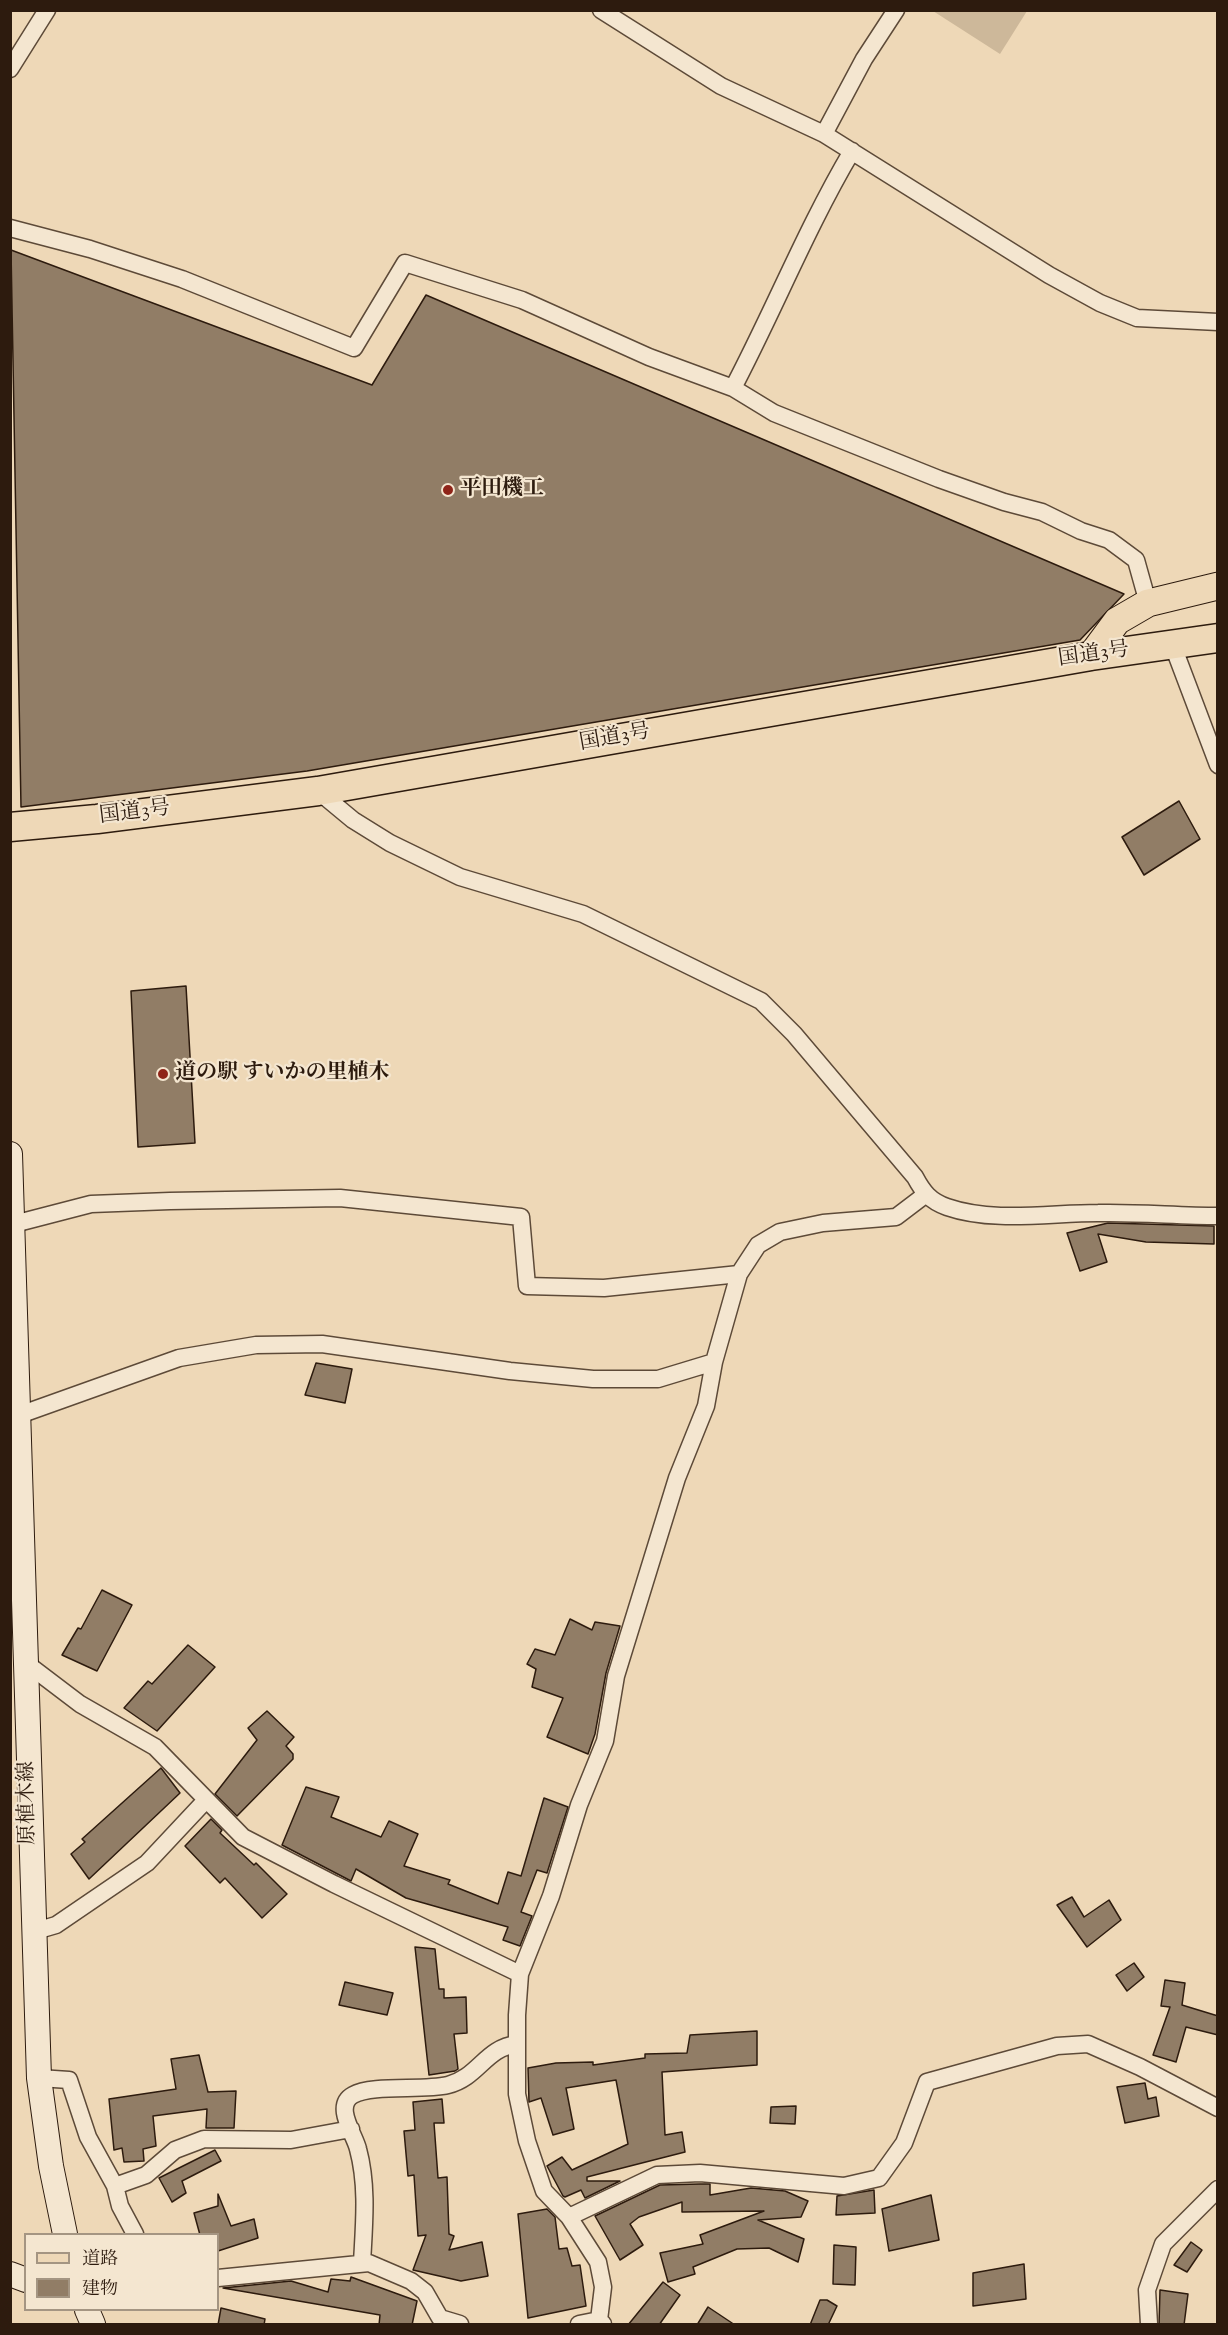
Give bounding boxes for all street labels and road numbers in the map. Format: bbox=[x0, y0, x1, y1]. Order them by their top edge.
street label: 国道3号 bbox=[1057, 639, 1131, 673]
street label: 国道3号 bbox=[578, 720, 652, 758]
street label: 国道3号 bbox=[98, 797, 172, 831]
street label: 原植木線 bbox=[16, 1761, 42, 1845]

